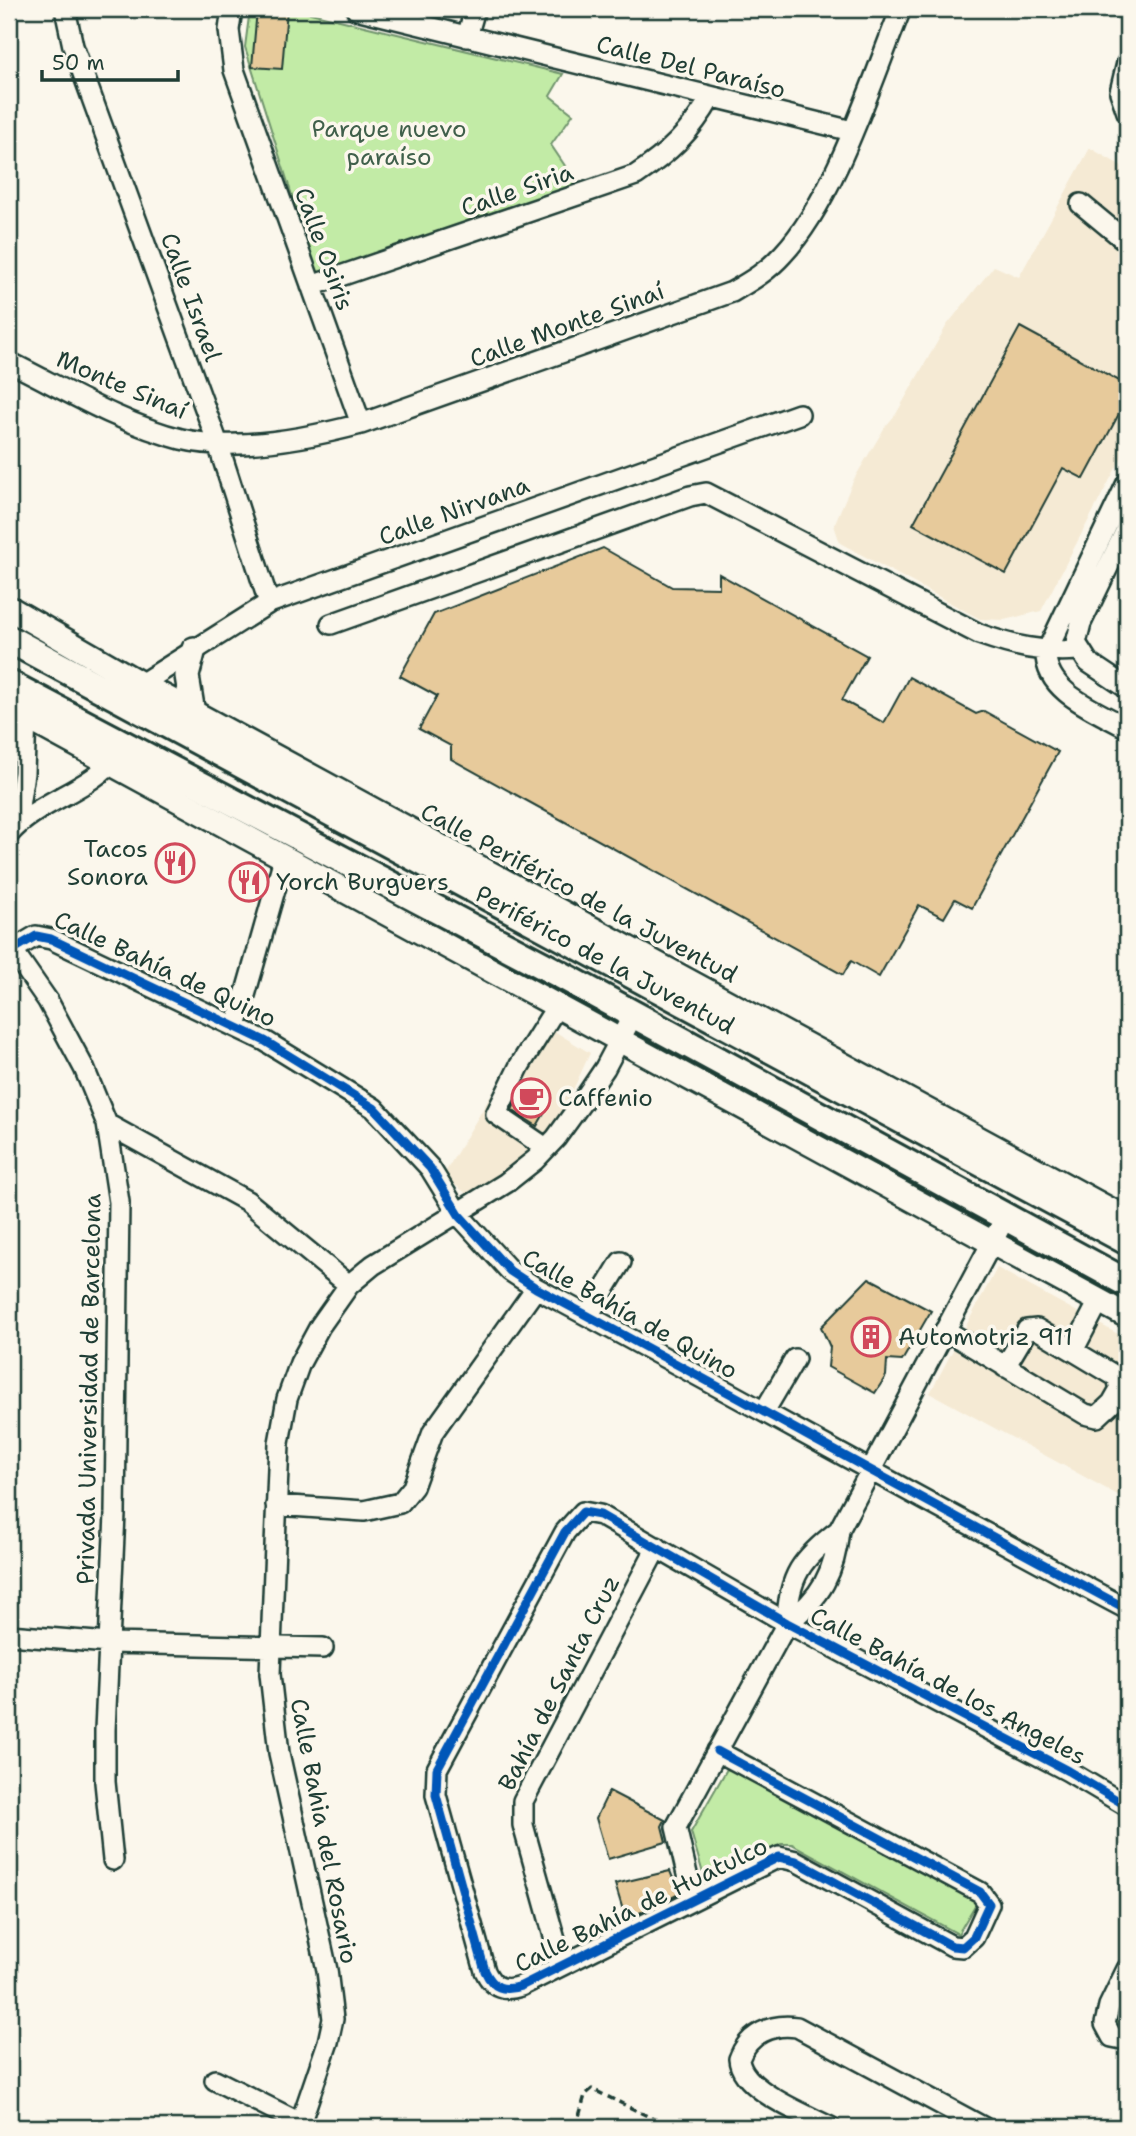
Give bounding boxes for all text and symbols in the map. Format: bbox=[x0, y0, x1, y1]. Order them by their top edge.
street label: Calle Del Paraíso bbox=[593, 28, 789, 106]
scale bar bbox=[42, 38, 178, 82]
text: 50 m bbox=[52, 49, 105, 77]
park label: Parque nuevo paraíso bbox=[311, 113, 467, 173]
street label: Calle Siria bbox=[457, 156, 577, 224]
street label: Calle Osiris bbox=[287, 183, 361, 315]
street label: Calle Israel bbox=[153, 228, 229, 366]
street label: Calle Monte Sinaí bbox=[465, 275, 669, 375]
street label: Monte Sinaí bbox=[52, 343, 193, 427]
street label: Calle Nirvana bbox=[374, 469, 534, 553]
street label: Calle Periférico de la Juventud bbox=[416, 797, 742, 989]
place label: Tacos Sonora bbox=[67, 833, 148, 893]
restaurant icon: Tacos Sonora bbox=[154, 842, 196, 884]
restaurant icon: Yorch Burguers bbox=[228, 861, 270, 903]
place label: Yorch Burguers bbox=[276, 866, 449, 898]
street label: Periférico de la Juventud bbox=[470, 879, 740, 1041]
street label: Calle Bahía de Quino bbox=[49, 903, 281, 1035]
cafe icon: Caffenio bbox=[510, 1077, 552, 1119]
place label: Caffenio bbox=[558, 1082, 653, 1114]
street label: Privada Universidad de Barcelona bbox=[70, 1193, 108, 1585]
street label: Calle Bahía de Quino bbox=[517, 1241, 743, 1387]
building icon: Automotriz 911 bbox=[850, 1316, 892, 1358]
place label: Automotriz 911 bbox=[898, 1321, 1073, 1353]
street label: Bahía de Santa Cruz bbox=[491, 1570, 627, 1796]
street label: Calle Bahía de los Angeles bbox=[805, 1600, 1091, 1772]
street label: Calle Bahia del Rosario bbox=[283, 1696, 365, 1966]
street label: Calle Bahía de Huatulco bbox=[509, 1830, 773, 1980]

